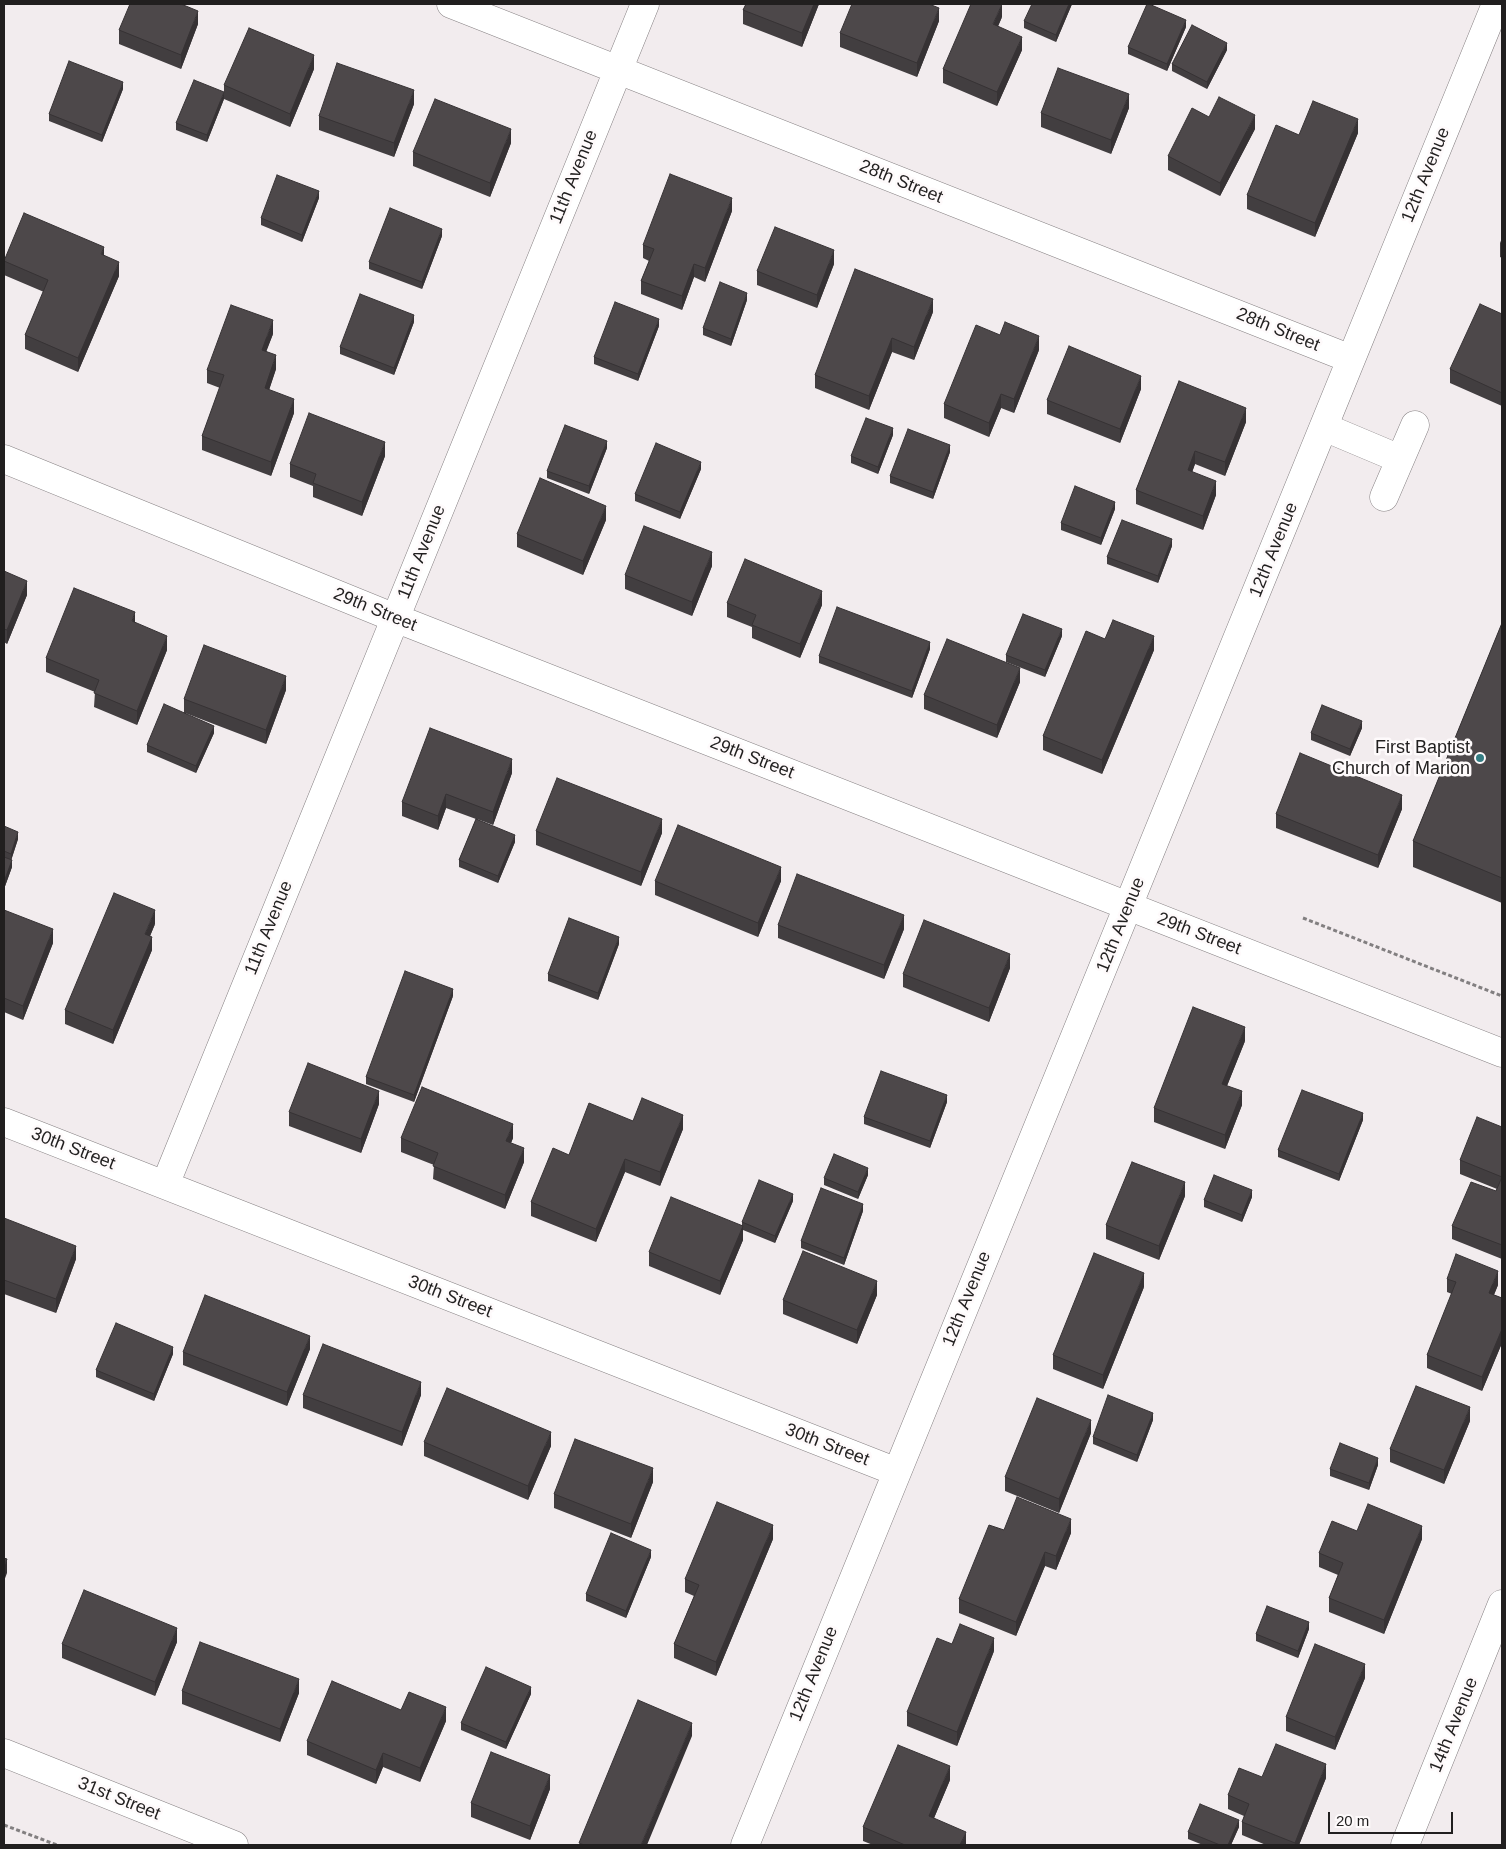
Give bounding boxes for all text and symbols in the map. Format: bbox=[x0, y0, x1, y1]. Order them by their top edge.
street label: 12th Avenue bbox=[1397, 124, 1455, 226]
street label: 11th Avenue bbox=[545, 127, 603, 227]
street label: 28th Street bbox=[856, 155, 946, 209]
street label: 28th Street bbox=[1233, 303, 1323, 357]
street label: 12th Avenue bbox=[1245, 499, 1303, 601]
street label: 11th Avenue bbox=[393, 502, 451, 602]
street label: 29th Street bbox=[330, 583, 420, 637]
street label: 29th Street bbox=[707, 732, 797, 784]
place label: First Baptist Church of Marion bbox=[1332, 737, 1470, 780]
marker: First Baptist Church of Marion bbox=[1474, 752, 1486, 764]
street label: 12th Avenue bbox=[1092, 874, 1150, 976]
street label: 11th Avenue bbox=[240, 878, 298, 978]
street label: 29th Street bbox=[1154, 908, 1244, 960]
street label: 30th Street bbox=[28, 1123, 118, 1175]
street label: 12th Avenue bbox=[938, 1248, 996, 1350]
street label: 30th Street bbox=[405, 1271, 495, 1323]
street label: 30th Street bbox=[782, 1419, 872, 1471]
street label: 12th Avenue bbox=[785, 1623, 843, 1725]
street label: 14th Avenue bbox=[1425, 1674, 1483, 1776]
street label: 31st Street bbox=[75, 1773, 163, 1825]
scale bar bbox=[1331, 1802, 1456, 1834]
text: 20 m bbox=[1336, 1812, 1369, 1829]

